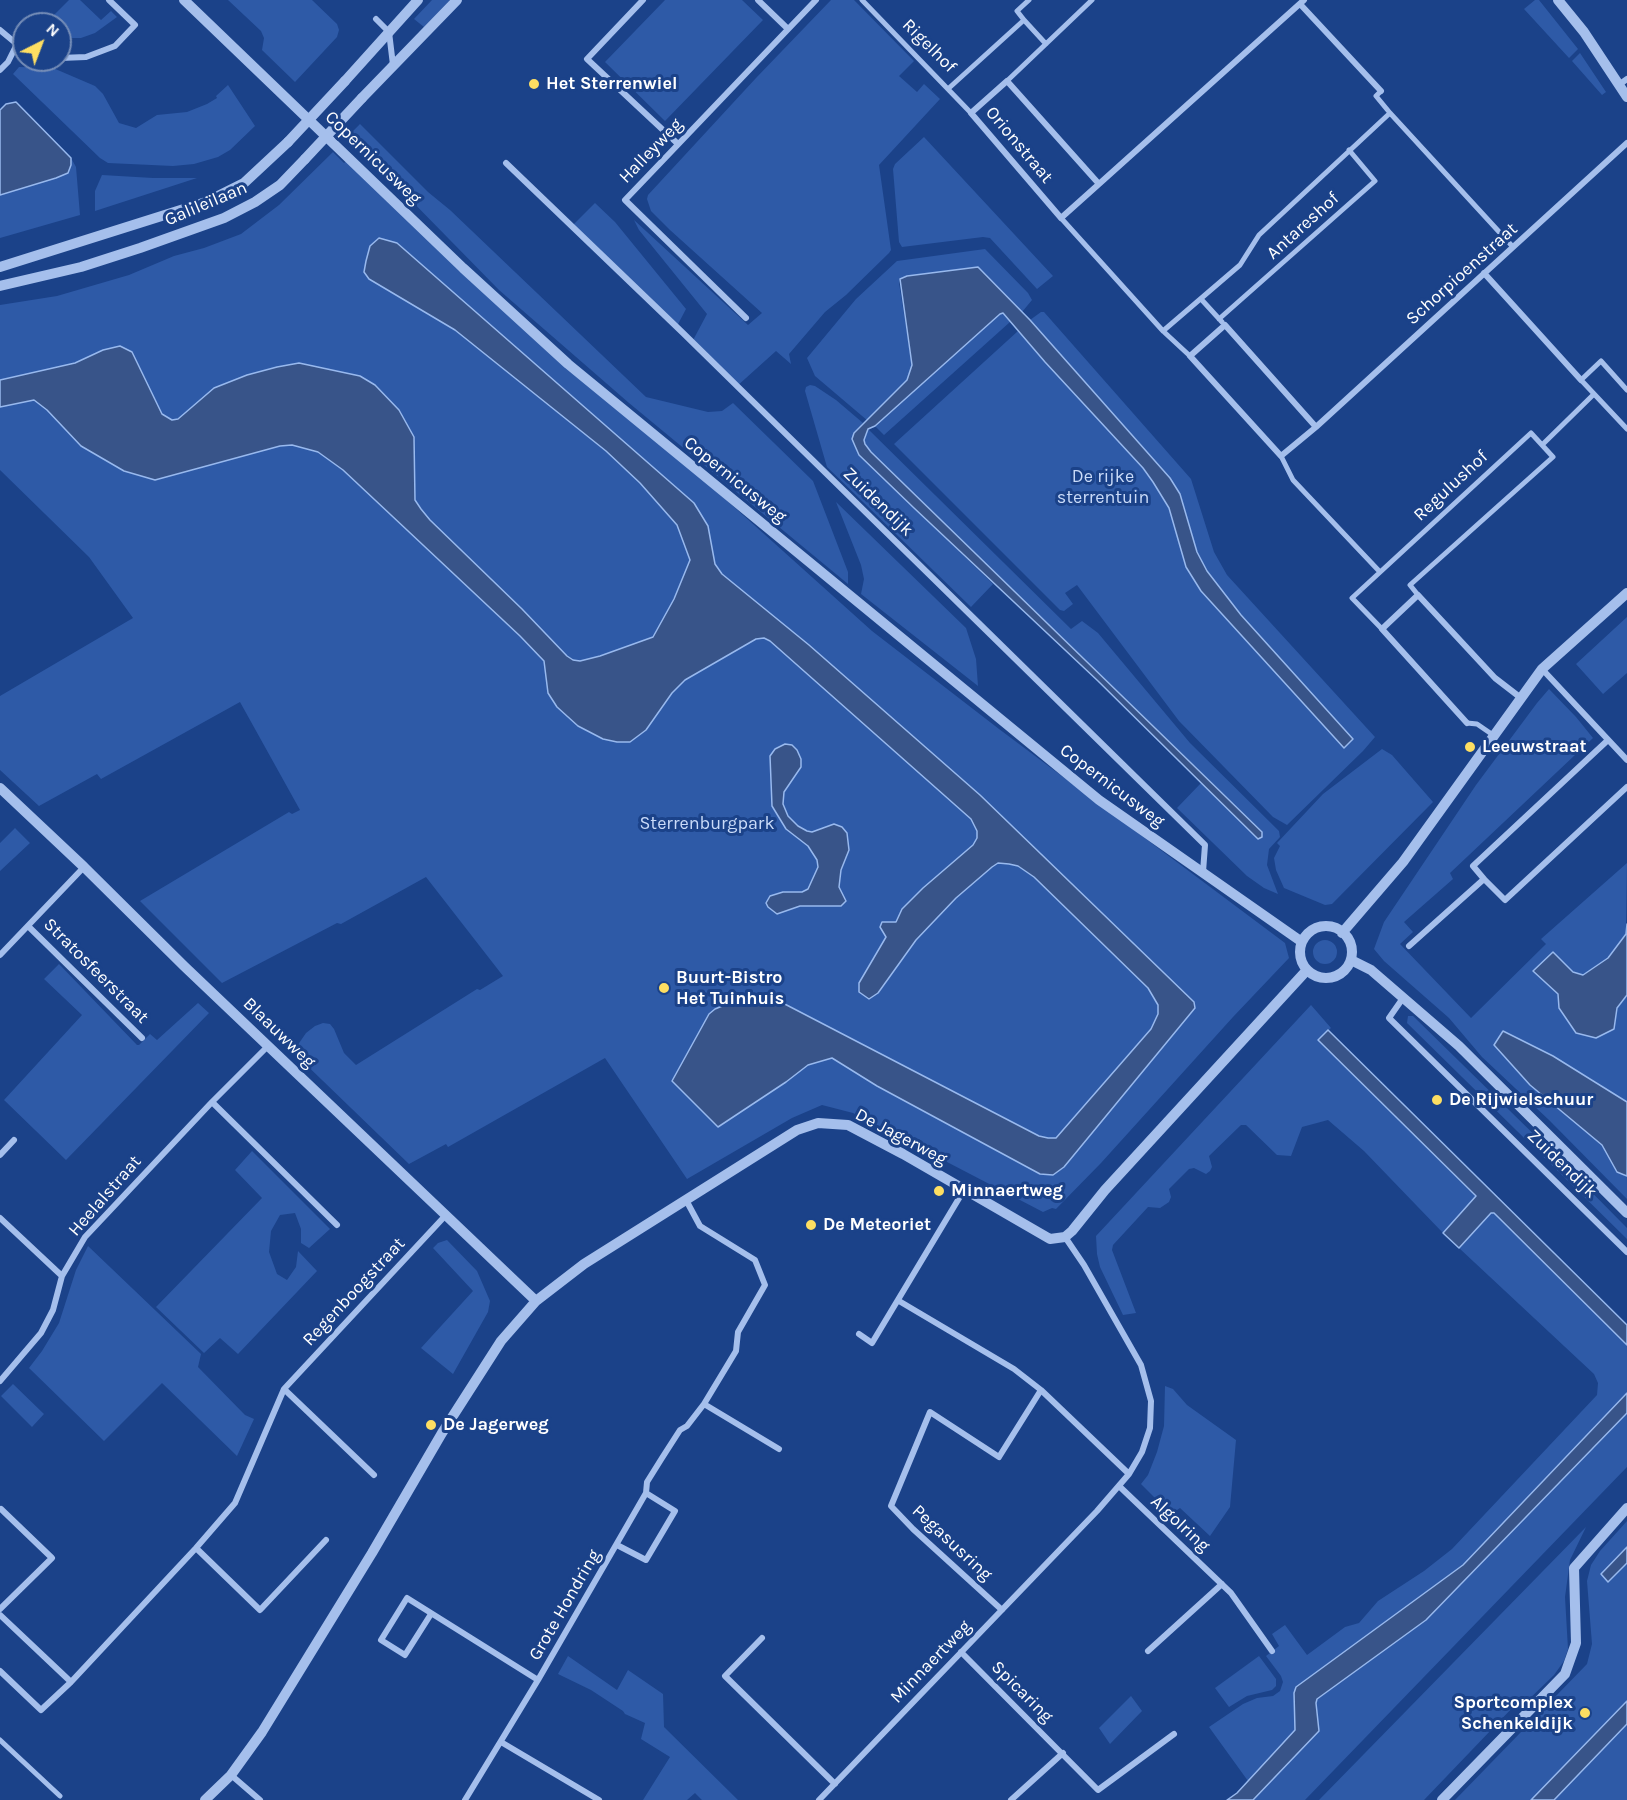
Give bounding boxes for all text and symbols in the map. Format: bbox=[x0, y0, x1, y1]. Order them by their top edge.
north arrow bbox=[12, 12, 72, 72]
street label: Rigelhof bbox=[897, 14, 961, 78]
text: N bbox=[42, 19, 64, 41]
place label: Het Sterrenwiel bbox=[546, 73, 677, 95]
marker: Het Sterrenwiel bbox=[527, 77, 541, 91]
street label: Orionstraat bbox=[981, 102, 1057, 188]
street label: Copernicusweg bbox=[320, 107, 426, 209]
street label: Halleyweg bbox=[615, 114, 687, 188]
street label: Galileïlaan bbox=[162, 177, 250, 231]
street label: Antareshof bbox=[1262, 188, 1344, 264]
street label: Schorpioenstraat bbox=[1402, 218, 1522, 330]
street label: Copernicusweg bbox=[679, 432, 791, 528]
street label: Regulushof bbox=[1409, 446, 1493, 526]
street label: Zuidendijk bbox=[838, 463, 918, 541]
park label: De rijke sterrentuin bbox=[1057, 466, 1149, 508]
place label: Leeuwstraat bbox=[1482, 736, 1587, 758]
street label: Copernicusweg bbox=[1055, 740, 1169, 832]
marker: Leeuwstraat bbox=[1463, 740, 1477, 754]
park label: Sterrenburgpark bbox=[639, 813, 775, 835]
street label: Stratosfeerstraat bbox=[39, 914, 153, 1028]
place label: Buurt-Bistro Het Tuinhuis bbox=[676, 967, 784, 1010]
marker: Buurt-Bistro Het Tuinhuis bbox=[657, 981, 671, 995]
street label: Blaauwweg bbox=[238, 993, 320, 1073]
place label: De Rijwielschuur bbox=[1449, 1089, 1593, 1111]
marker: De Rijwielschuur bbox=[1430, 1093, 1444, 1107]
street label: De Jagerweg bbox=[851, 1104, 951, 1170]
street label: Zuidendijk bbox=[1522, 1125, 1602, 1203]
street label: Heelalstraat bbox=[64, 1151, 146, 1241]
place label: Minnaertweg bbox=[951, 1180, 1063, 1202]
marker: Minnaertweg bbox=[932, 1184, 946, 1198]
place label: De Meteoriet bbox=[823, 1214, 931, 1236]
marker: De Meteoriet bbox=[804, 1218, 818, 1232]
street label: Regenboogstraat bbox=[298, 1233, 410, 1351]
place label: De Jagerweg bbox=[443, 1414, 549, 1436]
marker: De Jagerweg bbox=[424, 1418, 438, 1432]
street label: Algolring bbox=[1146, 1491, 1214, 1557]
street label: Pegasusring bbox=[907, 1500, 997, 1586]
street label: Grote Hondring bbox=[525, 1546, 605, 1664]
street label: Minnaertweg bbox=[886, 1616, 976, 1708]
street label: Spicaring bbox=[986, 1656, 1058, 1728]
place label: Sportcomplex Schenkeldijk bbox=[1453, 1692, 1573, 1734]
marker: Sportcomplex Schenkeldijk bbox=[1578, 1706, 1592, 1720]

